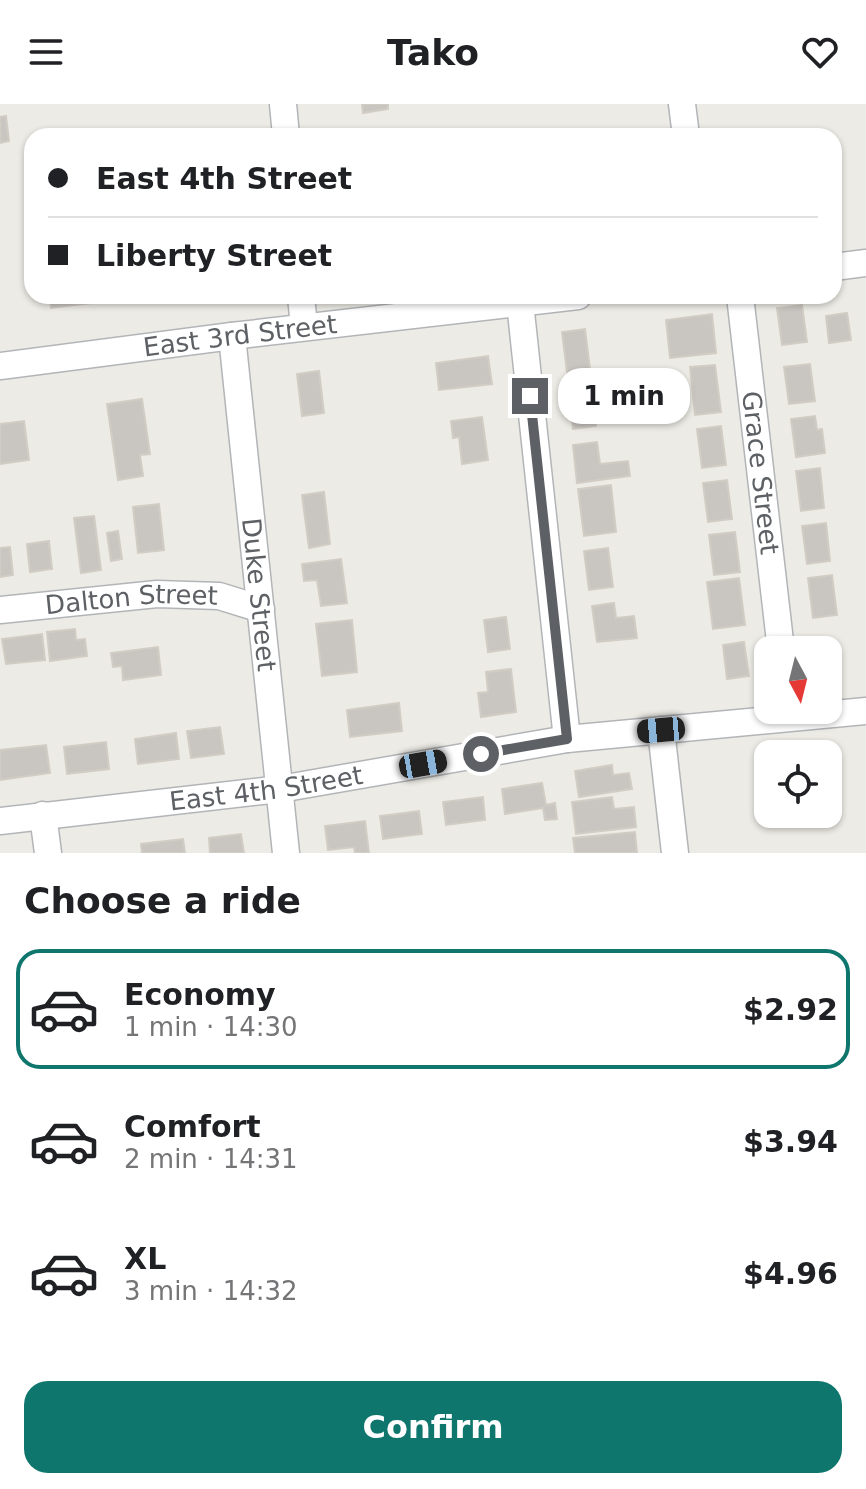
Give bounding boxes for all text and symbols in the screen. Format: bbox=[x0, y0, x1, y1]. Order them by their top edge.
icon: menu bbox=[24, 30, 68, 74]
icon: heart bbox=[798, 30, 842, 74]
text: Tako bbox=[387, 32, 479, 73]
text: East 4th Street bbox=[96, 161, 352, 196]
text: Liberty Street bbox=[96, 238, 332, 273]
street label: East 3rd Street bbox=[141, 309, 339, 362]
callout: 1 min bbox=[558, 368, 690, 424]
route end bbox=[512, 378, 548, 414]
text: 1 min bbox=[583, 381, 665, 411]
street label: Grace Street bbox=[736, 389, 785, 556]
street label: Duke Street bbox=[236, 516, 282, 673]
street label: Dalton Street bbox=[44, 579, 218, 620]
north arrow bbox=[754, 636, 842, 724]
map controls bbox=[754, 636, 842, 828]
car bbox=[636, 716, 686, 744]
route start bbox=[463, 736, 499, 772]
button: locate bbox=[754, 740, 842, 828]
car bbox=[397, 748, 449, 780]
street label: East 4th Street bbox=[168, 760, 365, 817]
text: Choose a ride bbox=[24, 880, 301, 921]
icon: car bbox=[28, 973, 100, 1045]
text: Economy bbox=[124, 977, 276, 1012]
text: $2.92 bbox=[743, 992, 838, 1027]
text: 1 min · 14:30 bbox=[124, 1012, 298, 1042]
icon: car bbox=[28, 1105, 100, 1177]
text: Comfort bbox=[124, 1109, 261, 1144]
text: $3.94 bbox=[743, 1124, 838, 1159]
text: 2 min · 14:31 bbox=[124, 1144, 298, 1174]
icon: car bbox=[28, 1237, 100, 1309]
text: XL bbox=[124, 1241, 166, 1276]
text: $4.96 bbox=[743, 1256, 838, 1291]
text: 3 min · 14:32 bbox=[124, 1276, 298, 1306]
button: Confirm bbox=[24, 1381, 842, 1473]

